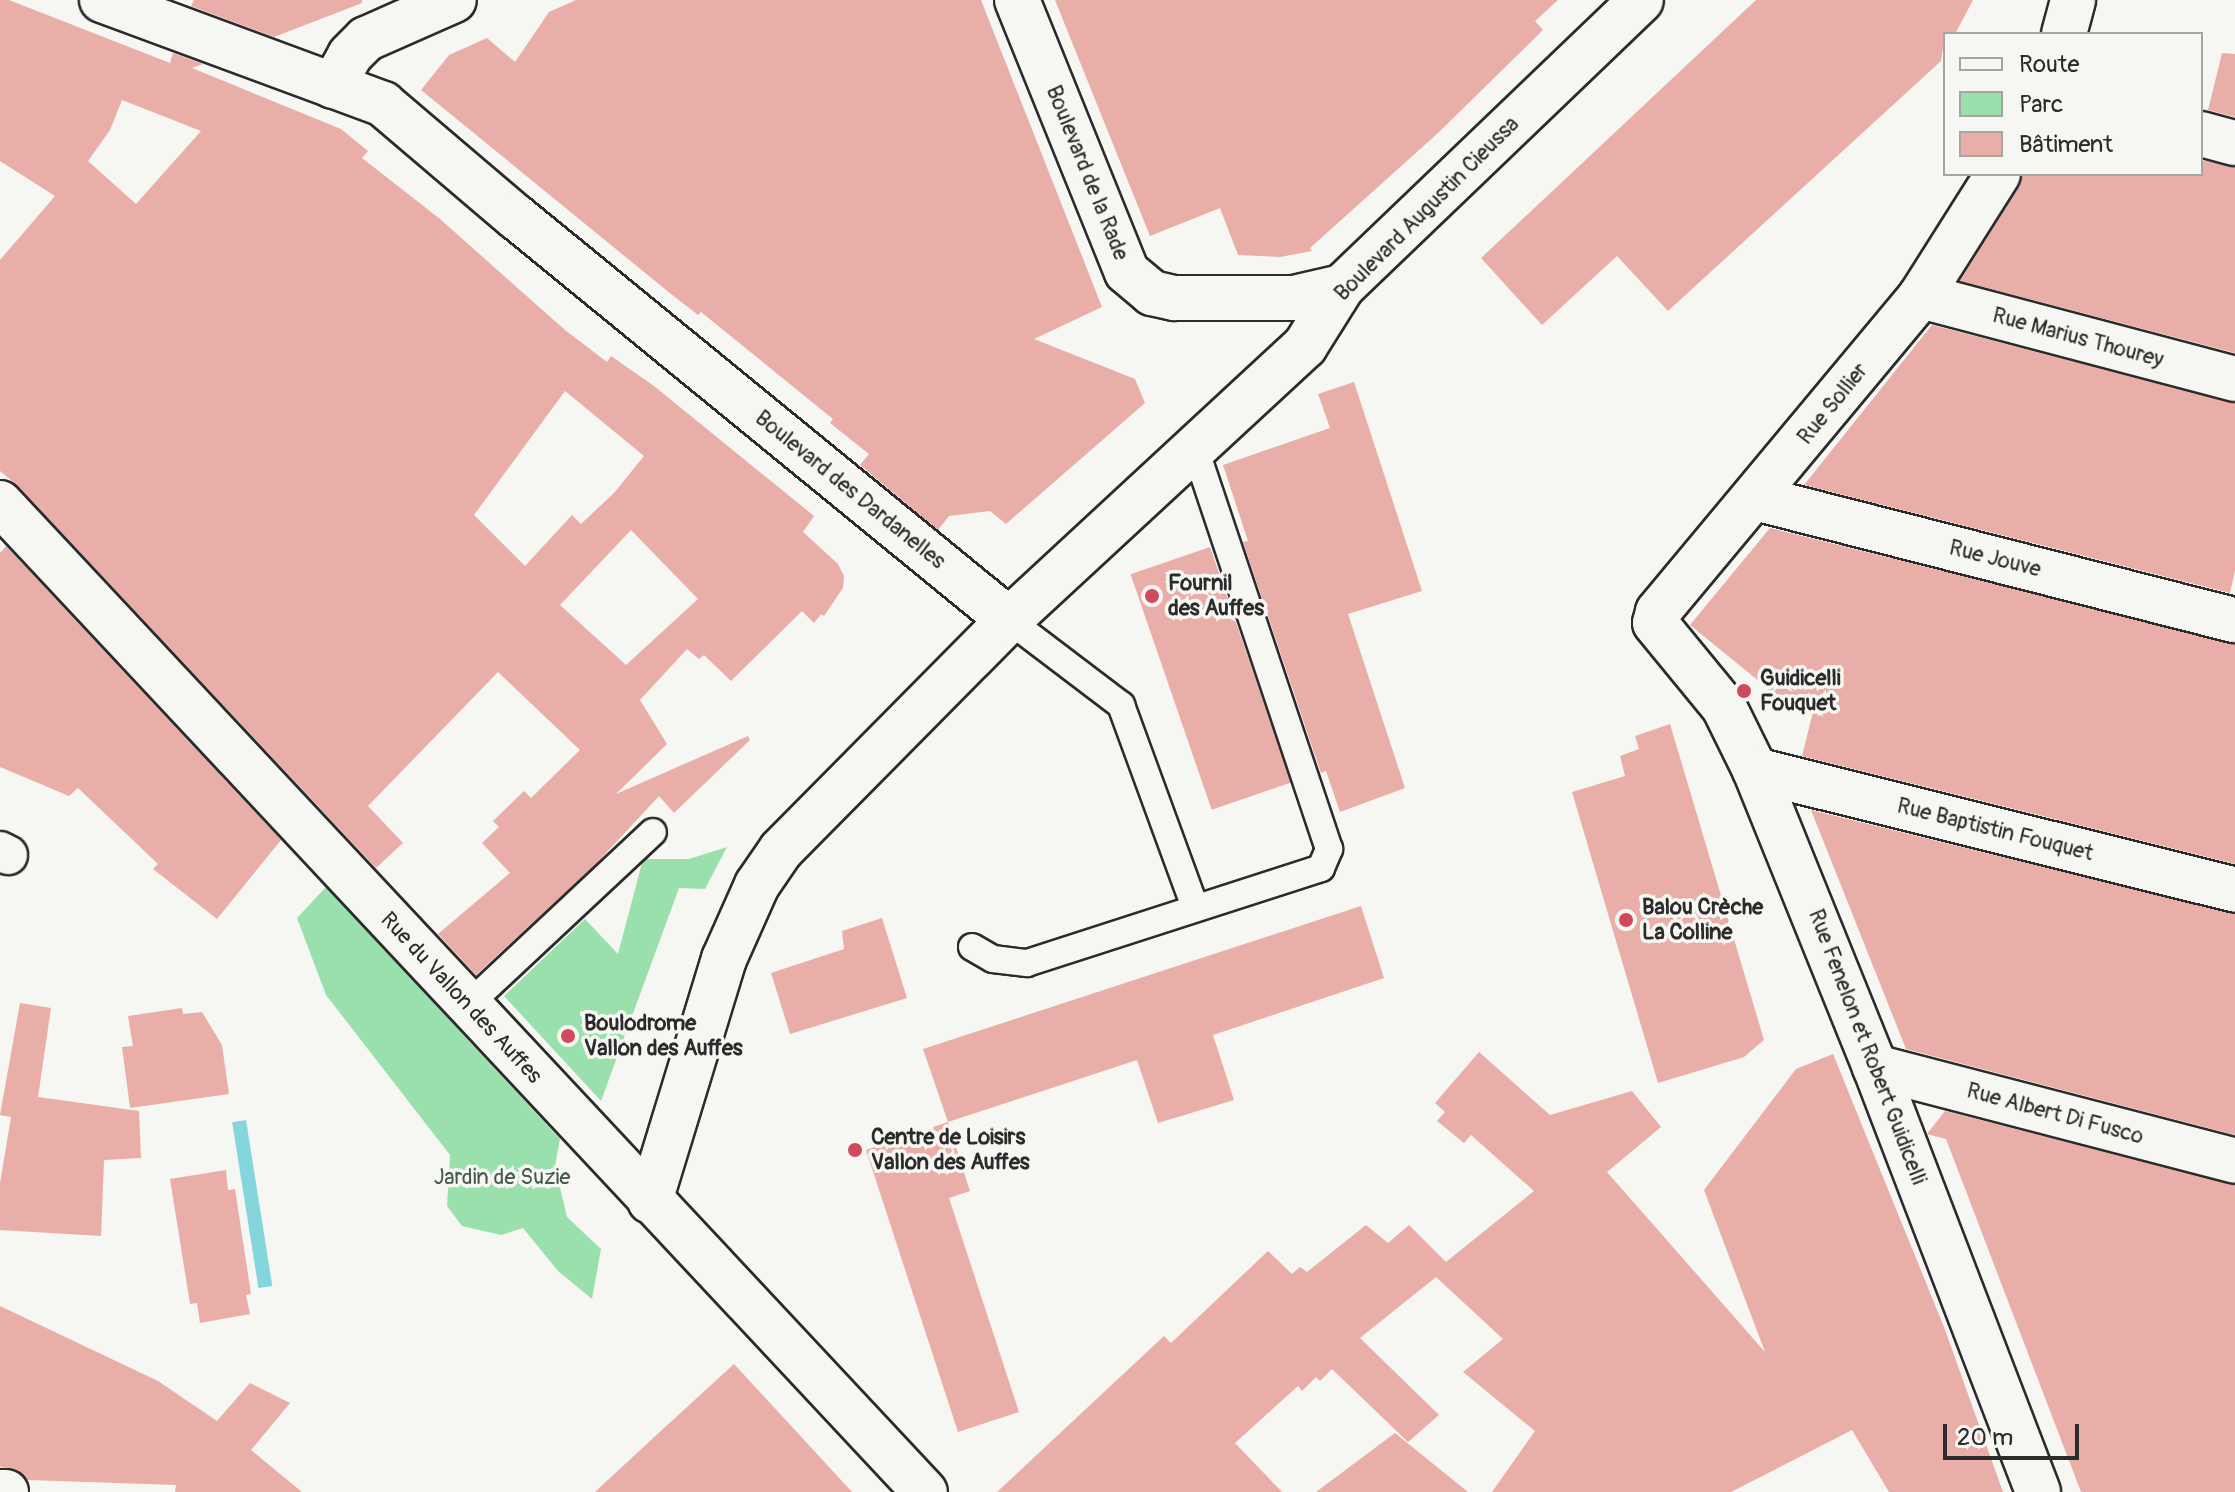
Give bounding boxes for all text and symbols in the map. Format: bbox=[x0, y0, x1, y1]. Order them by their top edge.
legend bbox=[1943, 32, 2203, 176]
text: Route bbox=[2019, 50, 2079, 79]
street label: Boulevard de la Rade bbox=[1040, 82, 1134, 264]
text: Parc bbox=[2019, 90, 2063, 119]
street label: Boulevard Augustin Cieussa bbox=[1329, 111, 1525, 307]
text: Bâtiment bbox=[2019, 130, 2113, 159]
street label: Rue Marius Thourey bbox=[1990, 302, 2166, 374]
street label: Rue Sollier bbox=[1792, 358, 1874, 450]
street label: Boulevard des Dardanelles bbox=[750, 405, 950, 575]
street label: Rue Jouve bbox=[1946, 535, 2044, 583]
place label: Fournil des Auffes bbox=[1168, 570, 1264, 622]
marker: Fournil des Auffes bbox=[1143, 587, 1161, 605]
place label: Guidicelli Fouquet bbox=[1760, 665, 1841, 716]
marker: Guidicelli Fouquet bbox=[1735, 682, 1753, 700]
street label: Rue Baptistin Fouquet bbox=[1894, 793, 2096, 867]
place label: Balou Crèche La Colline bbox=[1642, 894, 1763, 946]
street label: Rue Fenelon et Robert Guidicelli bbox=[1802, 906, 1932, 1188]
street label: Rue du Vallon des Auffes bbox=[375, 907, 547, 1089]
marker: Balou Crèche La Colline bbox=[1617, 911, 1635, 929]
place label: Boulodrome Vallon des Auffes bbox=[584, 1010, 743, 1062]
marker: Boulodrome Vallon des Auffes bbox=[559, 1027, 577, 1045]
street label: Rue Albert Di Fusco bbox=[1964, 1078, 2146, 1150]
place label: Centre de Loisirs Vallon des Auffes bbox=[871, 1124, 1030, 1176]
marker: Centre de Loisirs Vallon des Auffes bbox=[846, 1141, 864, 1159]
park label: Jardin de Suzie bbox=[434, 1165, 570, 1191]
scale bar bbox=[1947, 1408, 2083, 1458]
text: 20 m bbox=[1957, 1423, 2013, 1452]

